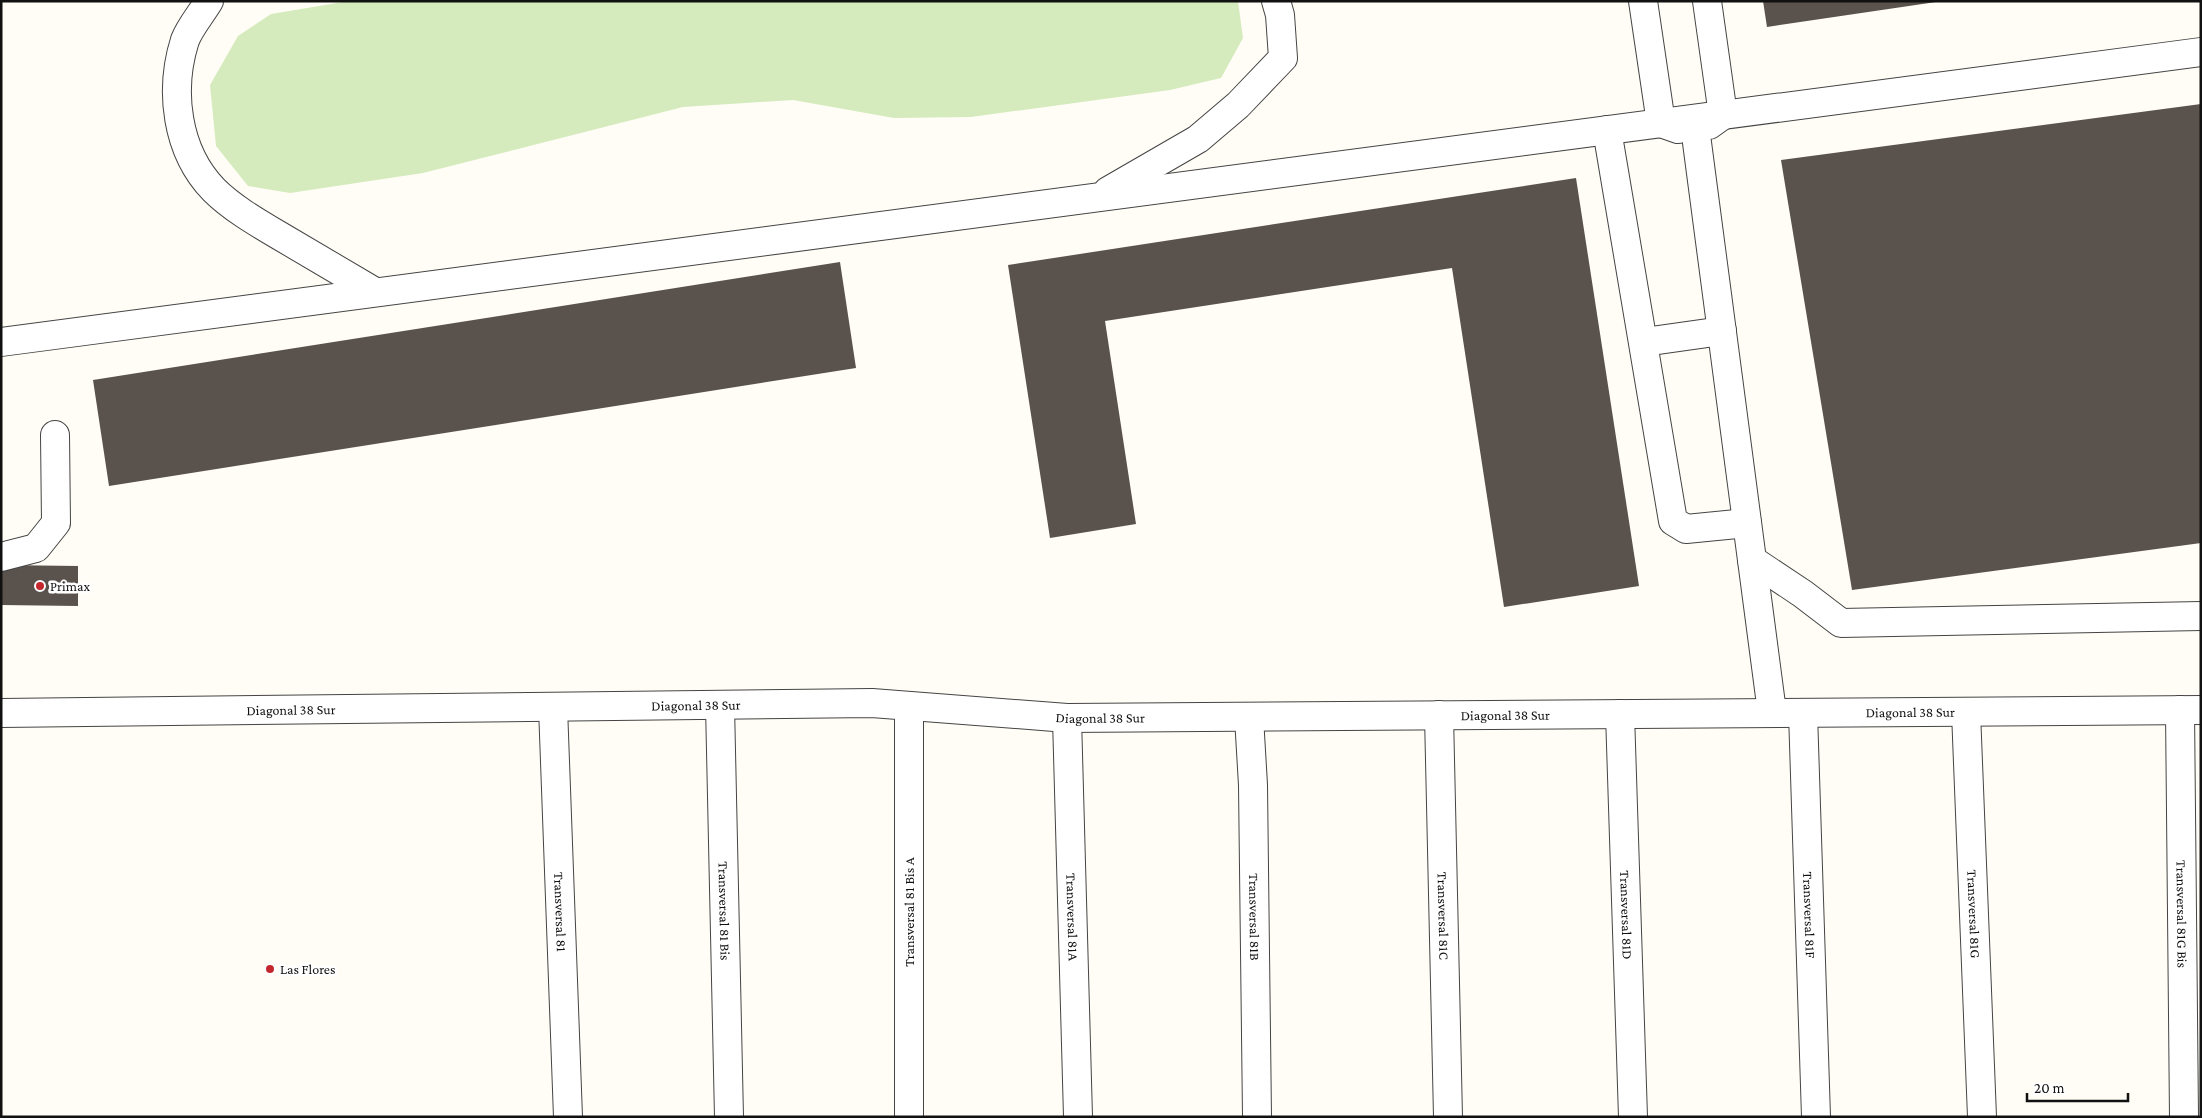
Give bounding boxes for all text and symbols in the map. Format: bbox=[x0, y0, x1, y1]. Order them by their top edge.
place label: Primax bbox=[50, 578, 90, 594]
marker: Primax bbox=[34, 580, 46, 592]
street label: Diagonal 38 Sur bbox=[651, 697, 741, 714]
street label: Diagonal 38 Sur bbox=[246, 701, 336, 718]
street label: Diagonal 38 Sur bbox=[1866, 704, 1955, 720]
street label: Diagonal 38 Sur bbox=[1461, 707, 1550, 723]
street label: Diagonal 38 Sur bbox=[1055, 709, 1145, 726]
street label: Transversal 81 Bis A bbox=[901, 857, 917, 967]
street label: Transversal 81G Bis bbox=[2173, 860, 2191, 968]
street label: Transversal 81 Bis bbox=[715, 861, 734, 961]
street label: Transversal 81G bbox=[1964, 869, 1984, 959]
street label: Transversal 81D bbox=[1617, 870, 1636, 960]
street label: Transversal 81F bbox=[1800, 871, 1819, 959]
street label: Transversal 81 bbox=[551, 872, 570, 952]
street label: Transversal 81C bbox=[1435, 872, 1452, 960]
street label: Transversal 81A bbox=[1063, 873, 1082, 961]
street label: Transversal 81B bbox=[1246, 873, 1263, 961]
place label: Las Flores bbox=[280, 961, 335, 977]
marker: Las Flores bbox=[264, 963, 276, 975]
scale bar bbox=[2027, 1070, 2128, 1102]
text: 20 m bbox=[2034, 1080, 2065, 1096]

